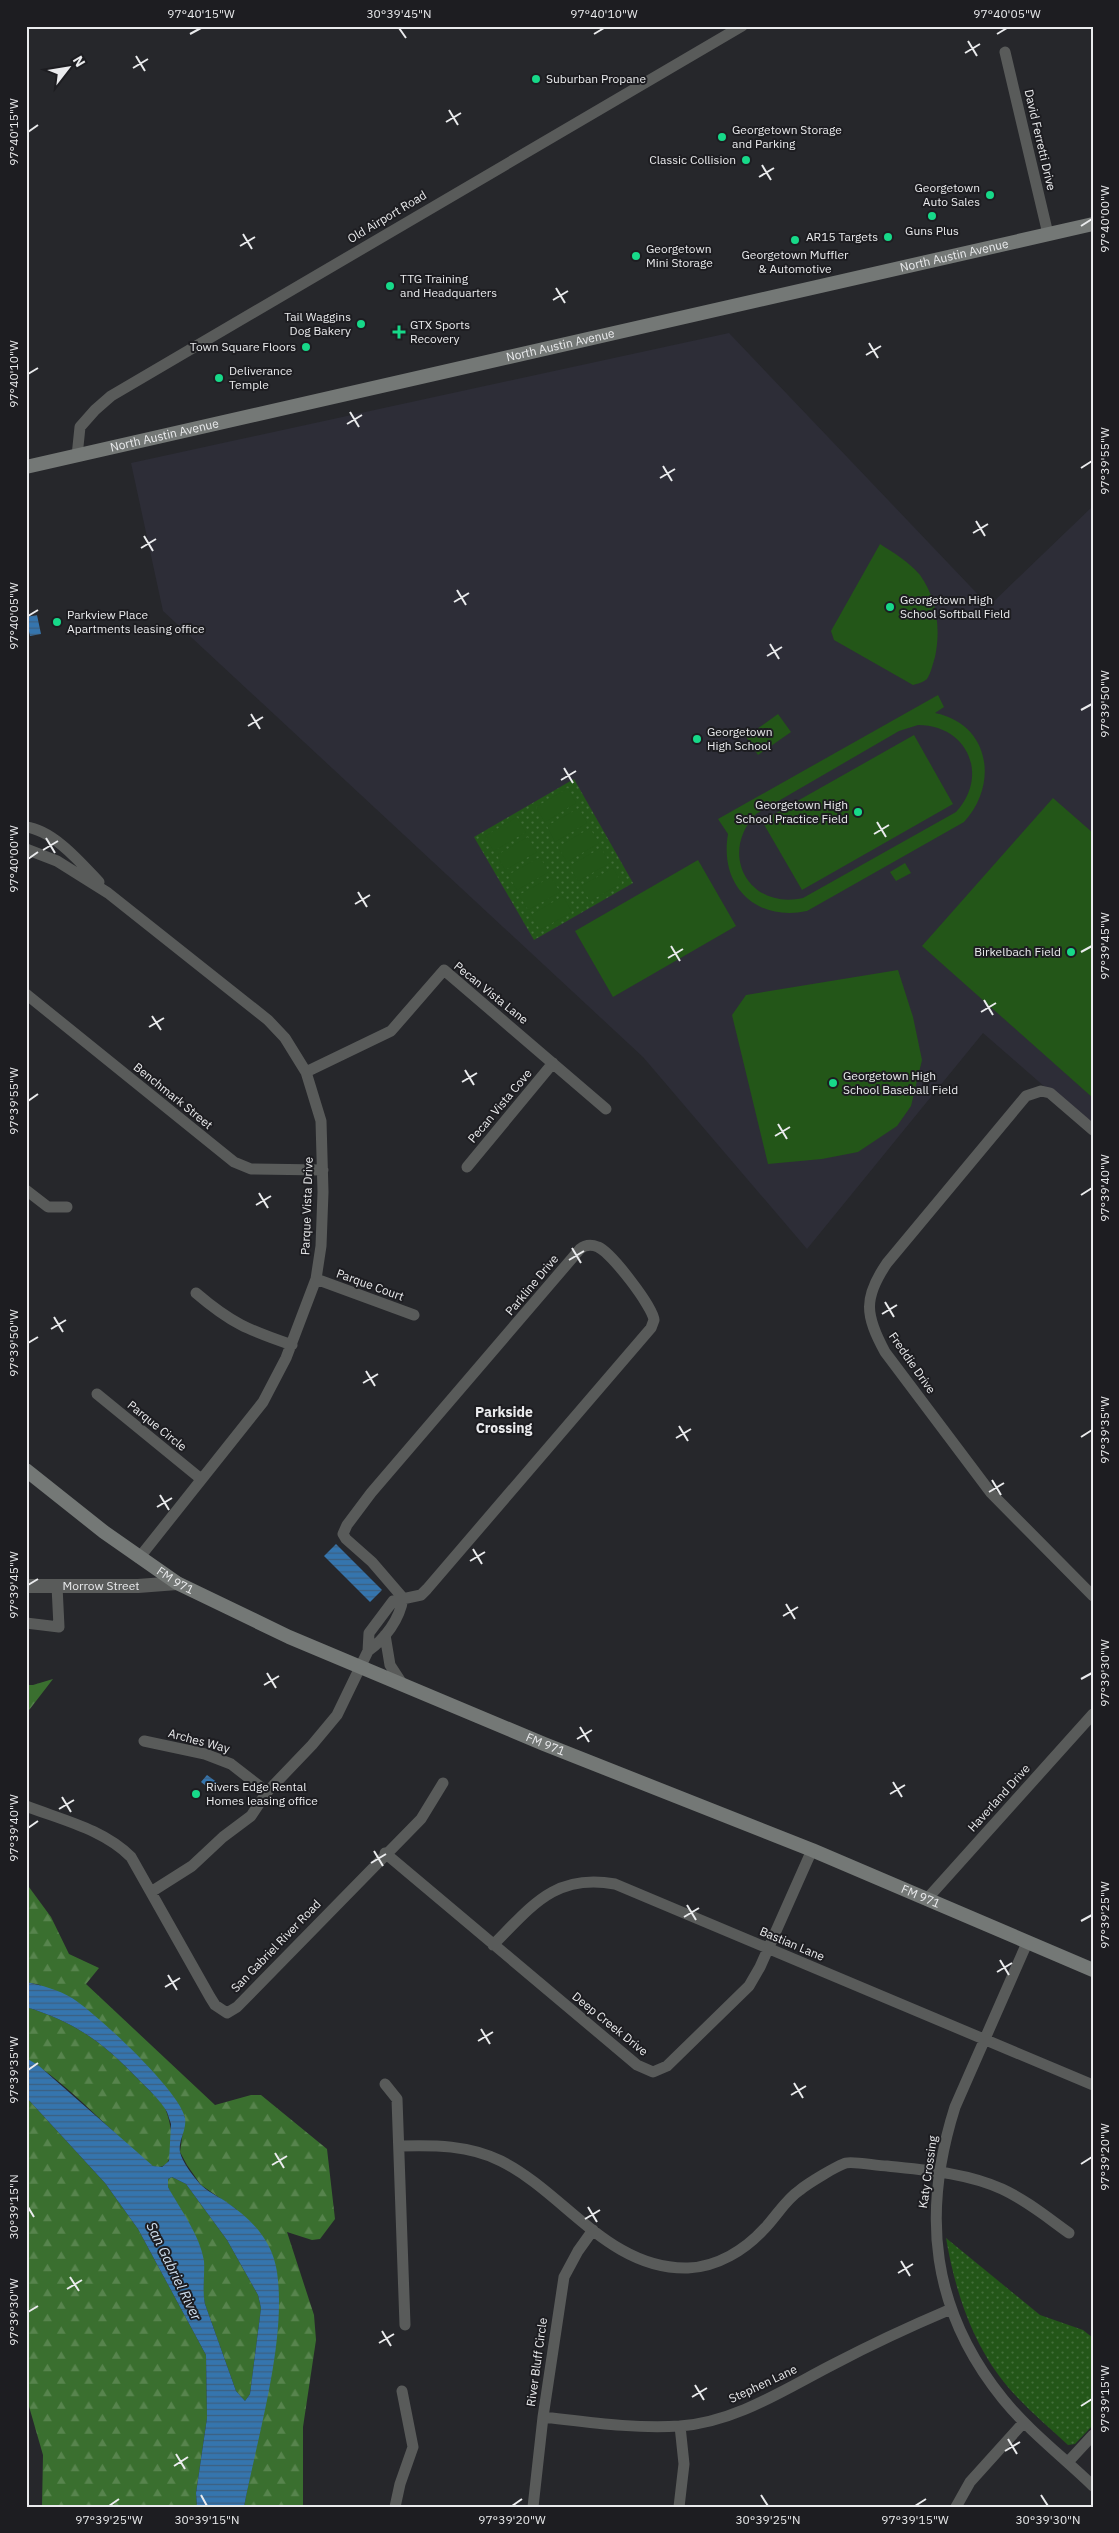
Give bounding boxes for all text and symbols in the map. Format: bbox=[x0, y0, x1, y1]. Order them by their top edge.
text: 97°40'15"W bbox=[167, 6, 235, 21]
text: 30°39'45"N bbox=[366, 6, 432, 21]
text: 97°40'10"W bbox=[570, 6, 638, 21]
text: 97°40'05"W bbox=[973, 6, 1041, 21]
north arrow bbox=[42, 42, 92, 92]
text: N bbox=[69, 52, 89, 70]
place label: Suburban Propane bbox=[546, 71, 646, 86]
marker: Suburban Propane bbox=[530, 73, 542, 85]
street label: David Ferretti Drive bbox=[1022, 88, 1060, 192]
text: 97°40'15"W bbox=[6, 98, 21, 166]
place label: Georgetown Storage and Parking bbox=[732, 122, 842, 151]
marker: Georgetown Storage and Parking bbox=[716, 131, 728, 143]
place label: Classic Collision bbox=[649, 152, 736, 167]
marker: Classic Collision bbox=[740, 154, 752, 166]
place label: Georgetown Auto Sales bbox=[915, 180, 980, 209]
text: 97°40'00"W bbox=[1097, 185, 1112, 253]
street label: Old Airport Road bbox=[345, 187, 429, 246]
marker: Georgetown Auto Sales bbox=[984, 189, 996, 201]
marker: Guns Plus bbox=[926, 210, 938, 222]
place label: Guns Plus bbox=[905, 223, 959, 238]
place label: AR15 Targets bbox=[806, 229, 878, 244]
marker: AR15 Targets bbox=[882, 231, 894, 243]
marker: Georgetown Muffler & Automotive bbox=[789, 234, 801, 246]
street label: North Austin Avenue bbox=[898, 235, 1010, 275]
place label: Georgetown Mini Storage bbox=[646, 241, 713, 270]
place label: Georgetown Muffler & Automotive bbox=[742, 247, 849, 276]
marker: Georgetown Mini Storage bbox=[630, 250, 642, 262]
place label: TTG Training and Headquarters bbox=[400, 271, 497, 300]
marker: TTG Training and Headquarters bbox=[384, 280, 396, 292]
place label: Tail Waggins Dog Bakery bbox=[284, 309, 351, 338]
place label: GTX Sports Recovery bbox=[410, 317, 470, 346]
marker: Tail Waggins Dog Bakery bbox=[355, 318, 367, 330]
marker: GTX Sports Recovery bbox=[392, 325, 406, 339]
street label: North Austin Avenue bbox=[504, 325, 616, 364]
place label: Town Square Floors bbox=[190, 339, 296, 354]
text: 97°40'10"W bbox=[6, 340, 21, 408]
marker: Town Square Floors bbox=[300, 341, 312, 353]
place label: Deliverance Temple bbox=[229, 363, 293, 392]
marker: Deliverance Temple bbox=[213, 372, 225, 384]
street label: North Austin Avenue bbox=[109, 415, 220, 455]
text: 97°39'55"W bbox=[1097, 427, 1112, 495]
text: 97°40'05"W bbox=[6, 582, 21, 650]
place label: Georgetown High School Softball Field bbox=[900, 592, 1010, 621]
marker: Georgetown High School Softball Field bbox=[884, 601, 896, 613]
place label: Parkview Place Apartments leasing office bbox=[67, 607, 205, 636]
marker: Parkview Place Apartments leasing office bbox=[51, 616, 63, 628]
text: 97°39'50"W bbox=[1097, 670, 1112, 738]
place label: Georgetown High School bbox=[707, 724, 773, 753]
marker: Georgetown High School bbox=[691, 733, 703, 745]
place label: Georgetown High School Practice Field bbox=[736, 797, 848, 826]
marker: Georgetown High School Practice Field bbox=[852, 806, 864, 818]
text: 97°40'00"W bbox=[6, 825, 21, 893]
text: 97°39'45"W bbox=[1097, 912, 1112, 980]
place label: Birkelbach Field bbox=[974, 944, 1061, 959]
marker: Birkelbach Field bbox=[1065, 946, 1077, 958]
street label: Pecan Vista Lane bbox=[451, 958, 532, 1027]
street label: Benchmark Street bbox=[131, 1059, 216, 1132]
street label: Pecan Vista Cove bbox=[464, 1065, 535, 1146]
text: 97°39'55"W bbox=[6, 1067, 21, 1135]
place label: Georgetown High School Baseball Field bbox=[843, 1068, 958, 1097]
marker: Georgetown High School Baseball Field bbox=[827, 1077, 839, 1089]
text: 97°39'40"W bbox=[1097, 1154, 1112, 1222]
street label: Parque Vista Drive bbox=[297, 1156, 316, 1255]
street label: Parkline Drive bbox=[502, 1251, 562, 1318]
street label: Parque Court bbox=[334, 1265, 406, 1304]
text: 97°39'50"W bbox=[6, 1309, 21, 1377]
street label: Freddie Drive bbox=[886, 1329, 939, 1397]
text: 97°39'35"W bbox=[1097, 1396, 1112, 1464]
street label: Parque Circle bbox=[125, 1397, 190, 1454]
district label: Parkside Crossing bbox=[475, 1403, 533, 1437]
text: 97°39'45"W bbox=[6, 1551, 21, 1619]
street label: FM 971 bbox=[154, 1563, 196, 1597]
street label: Morrow Street bbox=[63, 1578, 139, 1593]
text: 97°39'30"W bbox=[1097, 1639, 1112, 1707]
street label: Arches Way bbox=[167, 1725, 232, 1756]
street label: FM 971 bbox=[524, 1729, 567, 1759]
street label: Haverland Drive bbox=[964, 1760, 1033, 1835]
place label: Rivers Edge Rental Homes leasing office bbox=[206, 1779, 318, 1808]
marker: Rivers Edge Rental Homes leasing office bbox=[190, 1788, 202, 1800]
text: 97°39'40"W bbox=[6, 1794, 21, 1862]
street label: FM 971 bbox=[899, 1881, 943, 1911]
text: 97°39'25"W bbox=[1097, 1881, 1112, 1949]
street label: San Gabriel River Road bbox=[228, 1896, 324, 1995]
street label: Bastian Lane bbox=[757, 1923, 827, 1964]
street label: Deep Creek Drive bbox=[569, 1989, 651, 2059]
text: 97°39'35"W bbox=[6, 2036, 21, 2104]
text: 97°39'20"W bbox=[1097, 2123, 1112, 2191]
street label: Katy Crossing bbox=[915, 2134, 940, 2209]
text: 30°39'15"N bbox=[6, 2174, 21, 2240]
water label: San Gabriel River bbox=[142, 2219, 206, 2324]
text: 97°39'30"W bbox=[6, 2278, 21, 2346]
street label: River Bluff Circle bbox=[523, 2316, 550, 2407]
street label: Stephen Lane bbox=[726, 2361, 800, 2406]
text: 97°39'15"W bbox=[1097, 2365, 1112, 2433]
text: 97°39'25"W bbox=[75, 2512, 143, 2527]
text: 30°39'15"N bbox=[174, 2512, 240, 2527]
text: 97°39'20"W bbox=[478, 2512, 546, 2527]
text: 30°39'25"N bbox=[735, 2512, 801, 2527]
text: 97°39'15"W bbox=[881, 2512, 949, 2527]
text: 30°39'30"N bbox=[1015, 2512, 1081, 2527]

